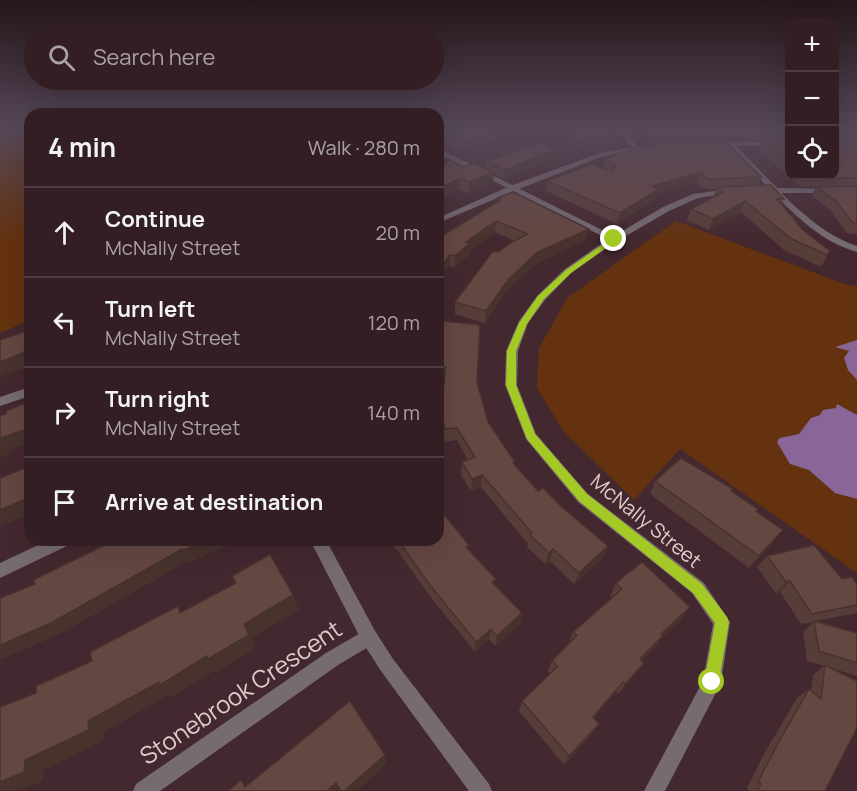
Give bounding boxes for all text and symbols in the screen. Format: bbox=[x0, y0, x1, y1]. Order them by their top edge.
map controls bbox=[785, 18, 839, 180]
button: + bbox=[785, 18, 839, 72]
search box bbox=[24, 24, 444, 90]
icon: search bbox=[45, 41, 78, 74]
text: Search here bbox=[93, 42, 215, 72]
button: − bbox=[785, 72, 839, 126]
button: locate bbox=[785, 126, 839, 180]
text: 4 min bbox=[48, 129, 116, 165]
text: Walk · 280 m bbox=[308, 134, 420, 161]
text: Continue bbox=[105, 204, 205, 234]
icon: ahead bbox=[48, 216, 81, 249]
text: 20 m bbox=[375, 219, 420, 246]
route end bbox=[600, 225, 626, 251]
text: McNally Street bbox=[105, 234, 240, 261]
text: Turn left bbox=[105, 294, 195, 324]
icon: left bbox=[48, 306, 81, 339]
text: 120 m bbox=[368, 309, 420, 336]
text: McNally Street bbox=[105, 324, 240, 351]
text: Turn right bbox=[105, 384, 210, 414]
icon: right bbox=[48, 396, 81, 429]
text: 140 m bbox=[367, 399, 420, 426]
text: McNally Street bbox=[105, 414, 240, 441]
street label: McNally Street bbox=[585, 468, 707, 574]
icon: arrive bbox=[48, 486, 81, 519]
text: Arrive at destination bbox=[105, 487, 323, 517]
street label: Stonebrook Crescent bbox=[133, 612, 348, 772]
route start bbox=[698, 668, 724, 694]

